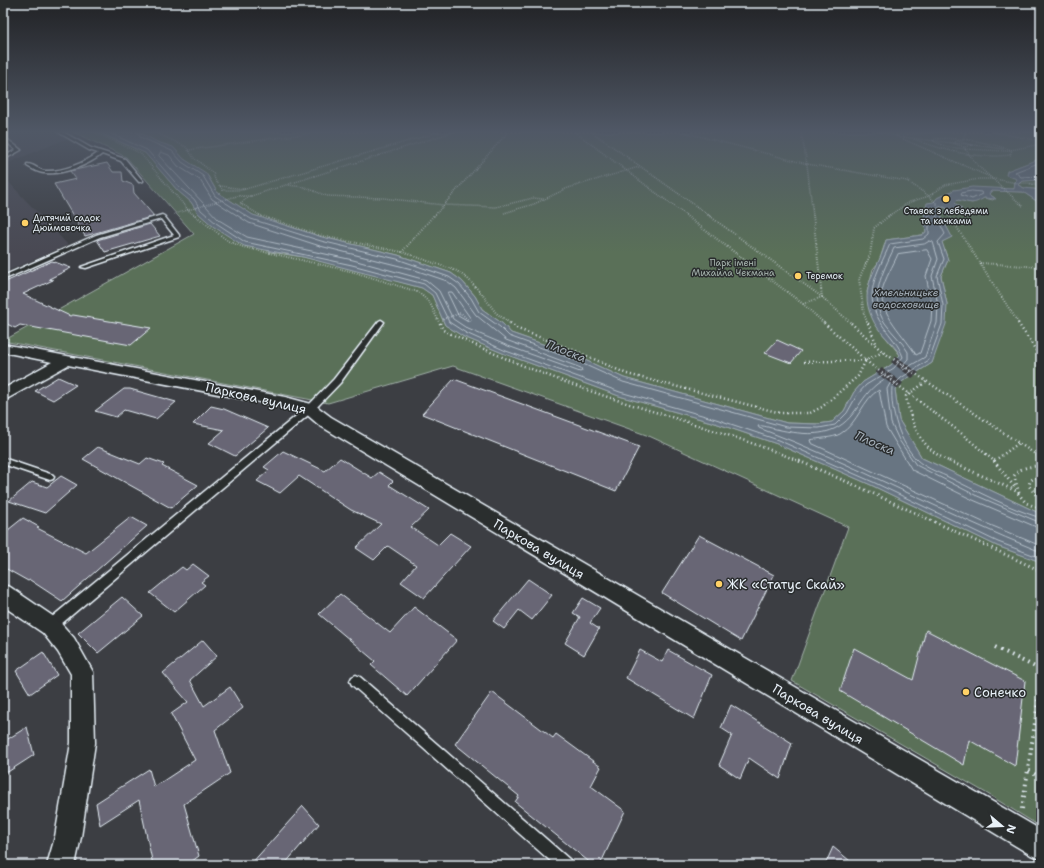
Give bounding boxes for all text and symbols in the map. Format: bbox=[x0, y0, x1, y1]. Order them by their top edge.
marker: Ставок з лебедями та качками bbox=[941, 194, 951, 204]
place label: Ставок з лебедями та качками bbox=[904, 205, 988, 227]
place label: Дитячий садок Дюймовочка bbox=[33, 212, 100, 234]
marker: Дитячий садок Дюймовочка bbox=[20, 218, 30, 228]
park label: Парк імені Михайла Чекмана bbox=[691, 257, 775, 279]
place label: Теремок bbox=[806, 270, 843, 282]
marker: Теремок bbox=[793, 271, 803, 281]
water label: Хмельницьке водосховище bbox=[872, 286, 940, 311]
water label: Плоска bbox=[544, 336, 588, 366]
street label: Паркова вулиця bbox=[204, 378, 308, 418]
water label: Плоска bbox=[853, 427, 897, 459]
street label: Паркова вулиця bbox=[490, 515, 588, 583]
place label: ЖК «Статус Скай» bbox=[727, 576, 845, 593]
marker: ЖК «Статус Скай» bbox=[714, 579, 724, 589]
street label: Паркова вулиця bbox=[769, 680, 867, 748]
place label: Cонечко bbox=[974, 684, 1026, 701]
marker: Cонечко bbox=[961, 687, 971, 697]
north arrow bbox=[982, 806, 1022, 846]
text: N bbox=[1002, 823, 1019, 836]

